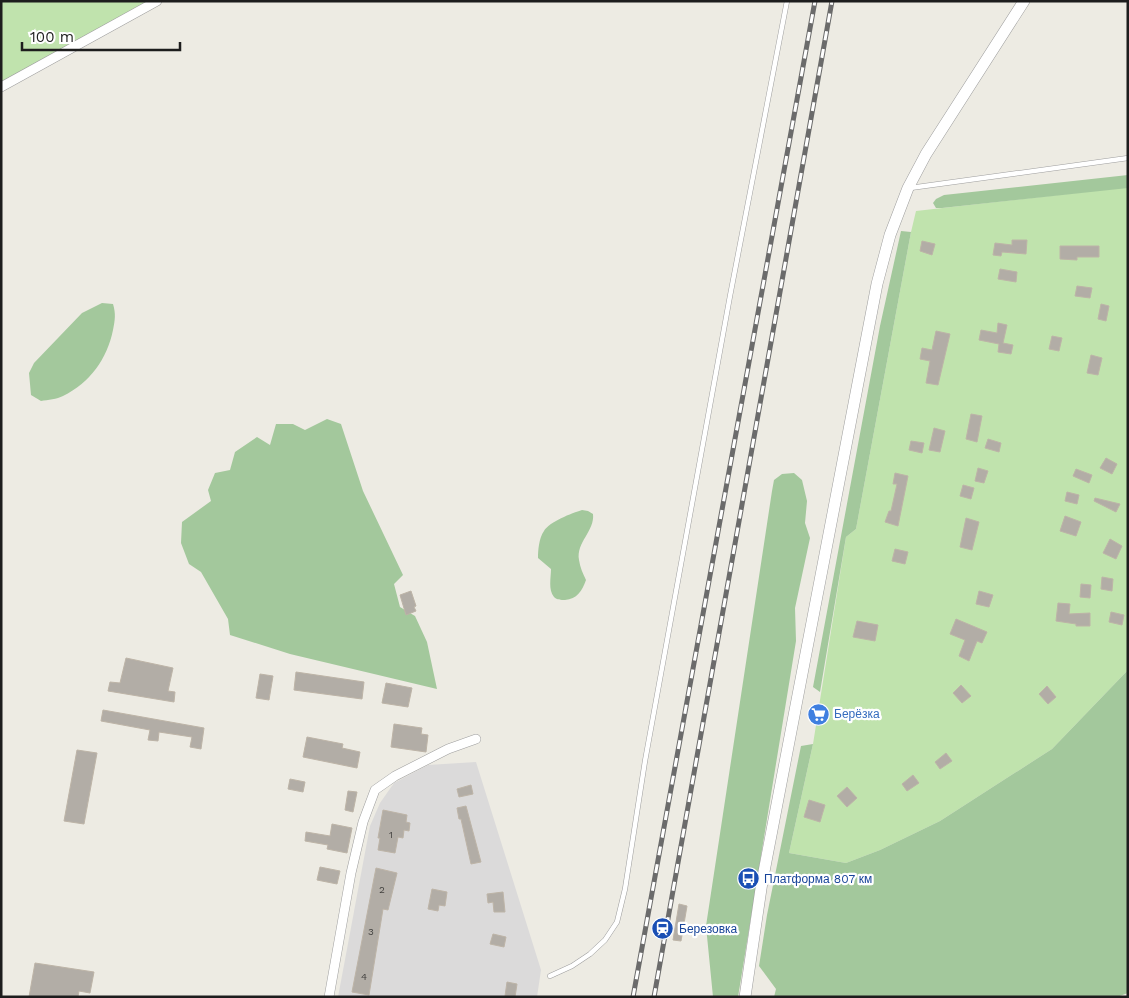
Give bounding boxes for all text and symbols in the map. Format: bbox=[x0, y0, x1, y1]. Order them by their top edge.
scale bar bbox=[22, 20, 180, 52]
text: 100 m bbox=[30, 28, 74, 46]
supermarket icon: Берёзка bbox=[806, 702, 830, 726]
place label: Берёзка bbox=[834, 707, 880, 721]
house number: 1 bbox=[389, 829, 393, 840]
bus stop icon: Платформа 807 км bbox=[736, 867, 760, 891]
place label: Платформа 807 км bbox=[764, 872, 872, 886]
house number: 2 bbox=[379, 884, 385, 895]
station icon: Березовка bbox=[651, 917, 675, 941]
place label: Березовка bbox=[679, 922, 738, 936]
house number: 3 bbox=[368, 926, 374, 937]
house number: 4 bbox=[361, 971, 367, 982]

